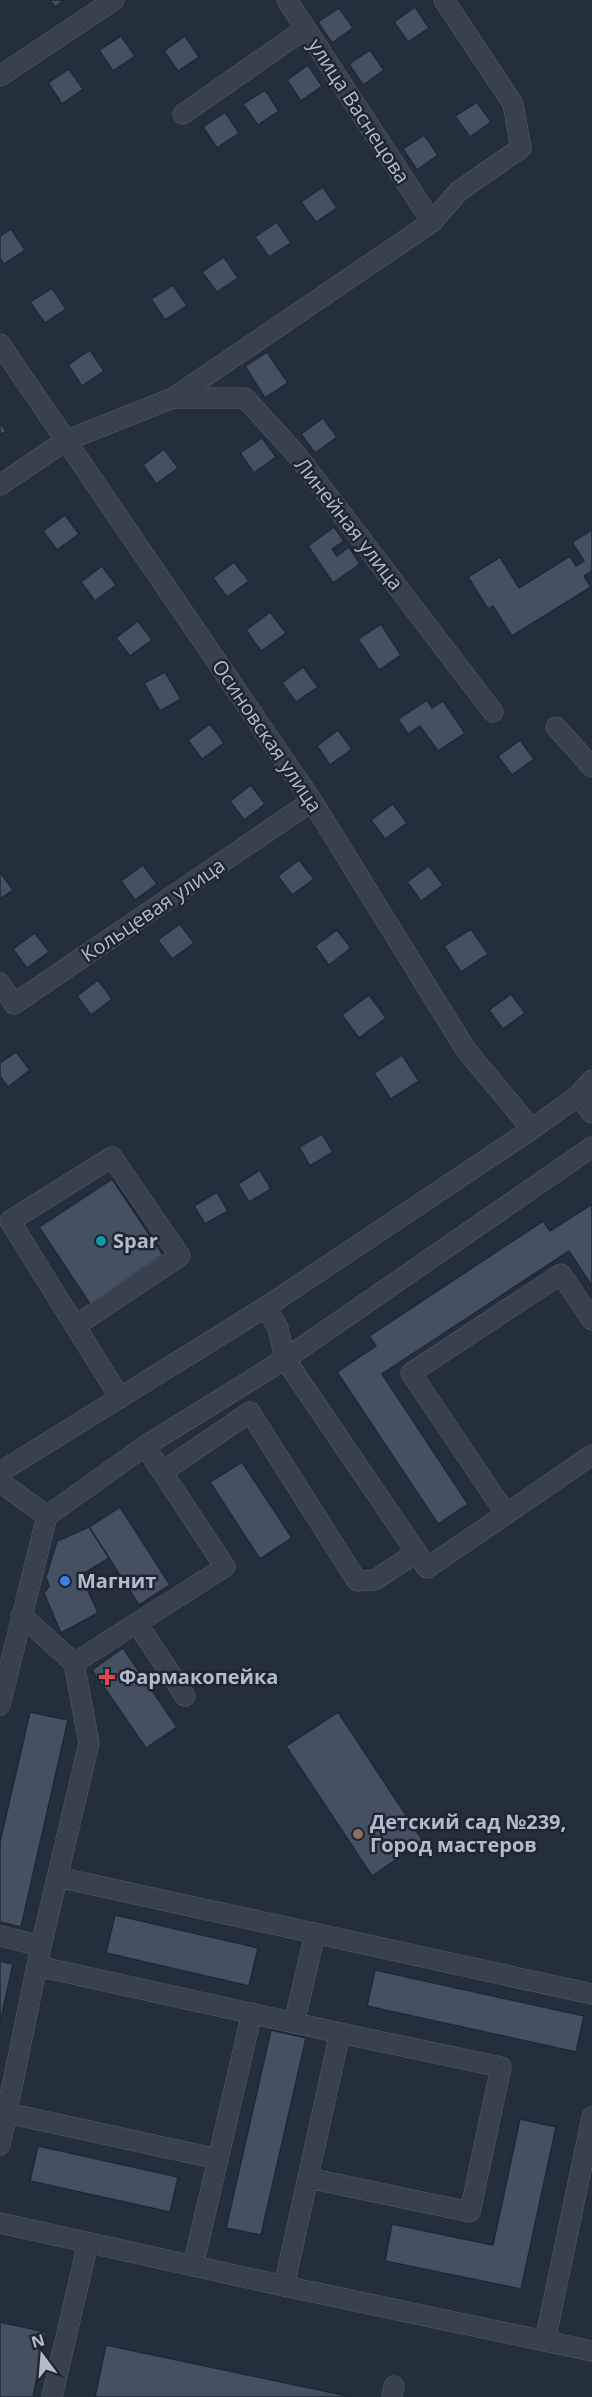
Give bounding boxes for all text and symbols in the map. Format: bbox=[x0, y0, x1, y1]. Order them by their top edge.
street label: улица Васнецова bbox=[302, 33, 416, 188]
street label: Линейная улица bbox=[289, 452, 410, 596]
street label: Осиновская улица bbox=[206, 654, 329, 818]
street label: Кольцевая улица bbox=[76, 851, 230, 968]
place label: Spar bbox=[113, 1227, 158, 1254]
marker: Spar bbox=[94, 1234, 108, 1248]
place label: Магнит bbox=[77, 1567, 156, 1594]
marker: Магнит bbox=[58, 1574, 72, 1588]
place label: Фармакопейка bbox=[119, 1663, 278, 1690]
marker: Фармакопейка bbox=[100, 1670, 114, 1684]
place label: Детский сад №239, Город мастеров bbox=[370, 1808, 566, 1858]
marker: Детский сад №239, Город мастеров bbox=[351, 1827, 365, 1841]
north arrow bbox=[12, 2325, 72, 2385]
text: N bbox=[29, 2328, 47, 2353]

